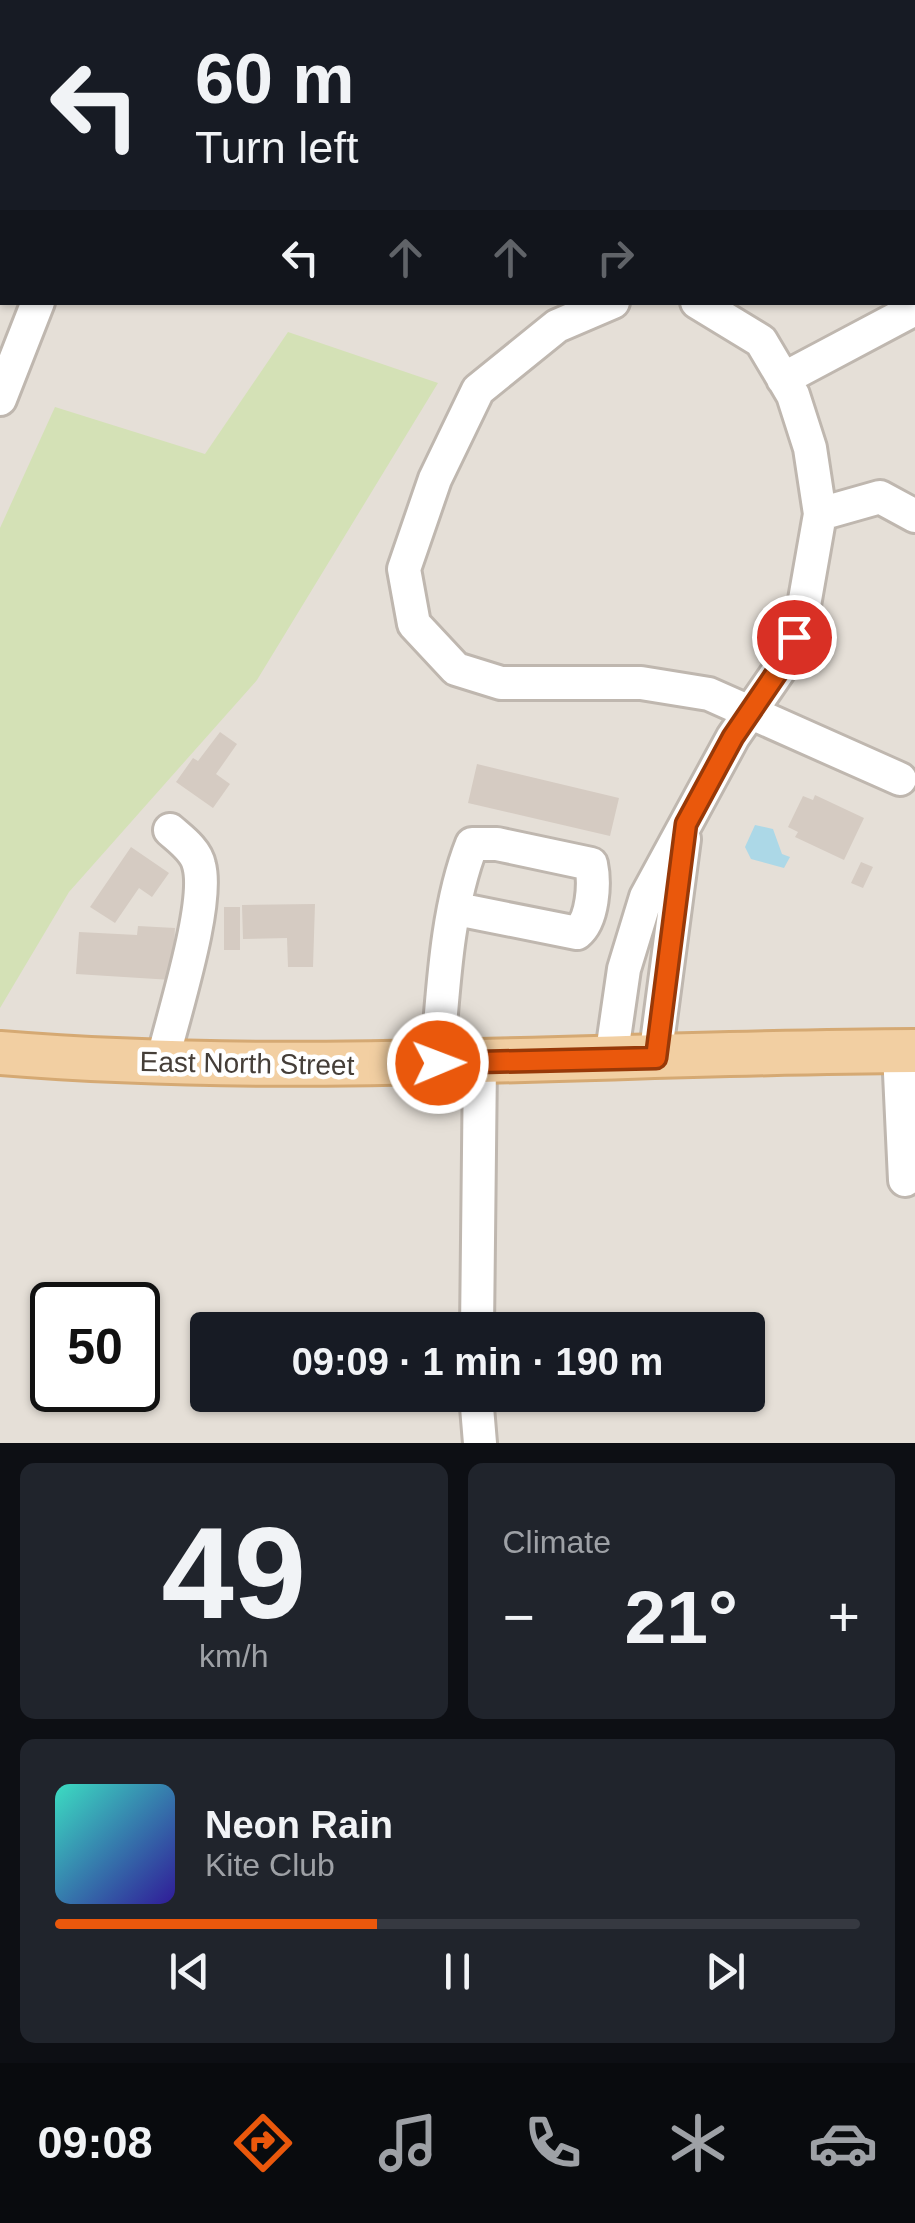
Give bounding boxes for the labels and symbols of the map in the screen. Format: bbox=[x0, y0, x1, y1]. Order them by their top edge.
pin bbox=[752, 595, 837, 680]
position arrow bbox=[386, 1011, 490, 1115]
street label: East North Street bbox=[139, 1046, 355, 1081]
speed limit sign: 50 bbox=[30, 1282, 160, 1412]

